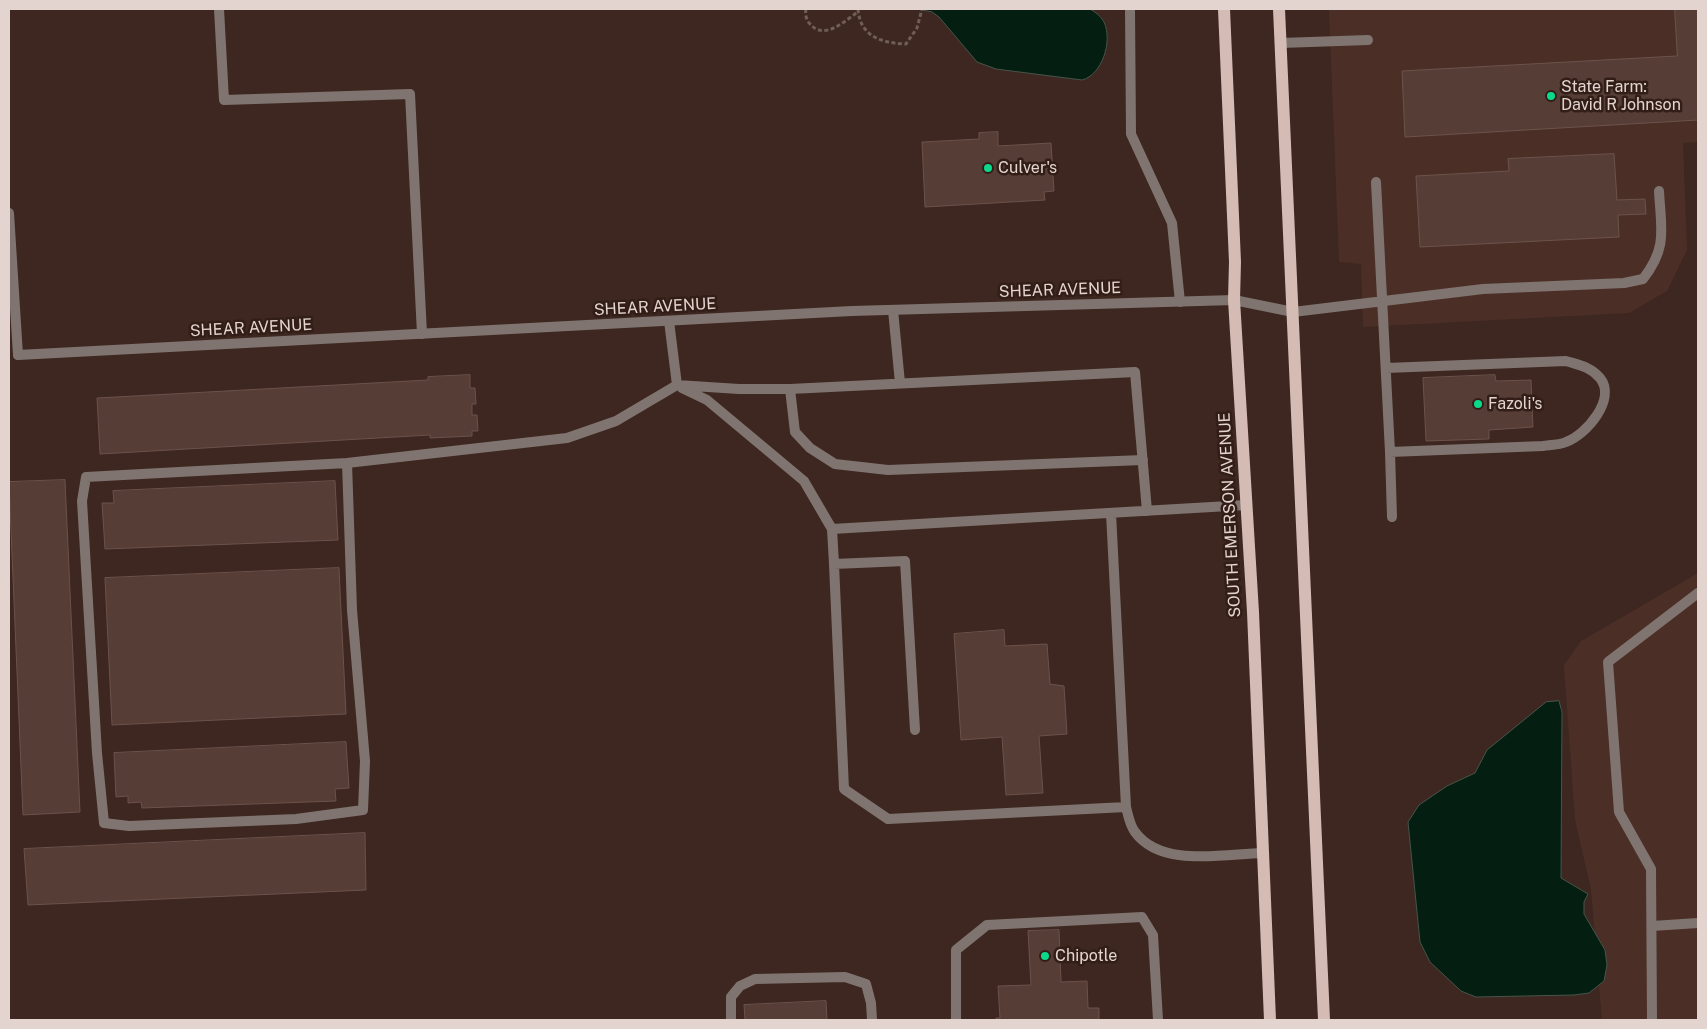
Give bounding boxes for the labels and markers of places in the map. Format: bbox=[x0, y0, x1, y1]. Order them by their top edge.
place label: State Farm: David R Johnson bbox=[1561, 77, 1681, 115]
marker: State Farm: David R Johnson bbox=[1545, 90, 1557, 102]
place label: Culver's bbox=[998, 158, 1057, 178]
marker: Culver's bbox=[982, 162, 994, 174]
place label: Fazoli's bbox=[1488, 394, 1542, 414]
marker: Fazoli's bbox=[1472, 398, 1484, 410]
place label: Chipotle bbox=[1055, 946, 1117, 966]
marker: Chipotle bbox=[1039, 950, 1051, 962]

